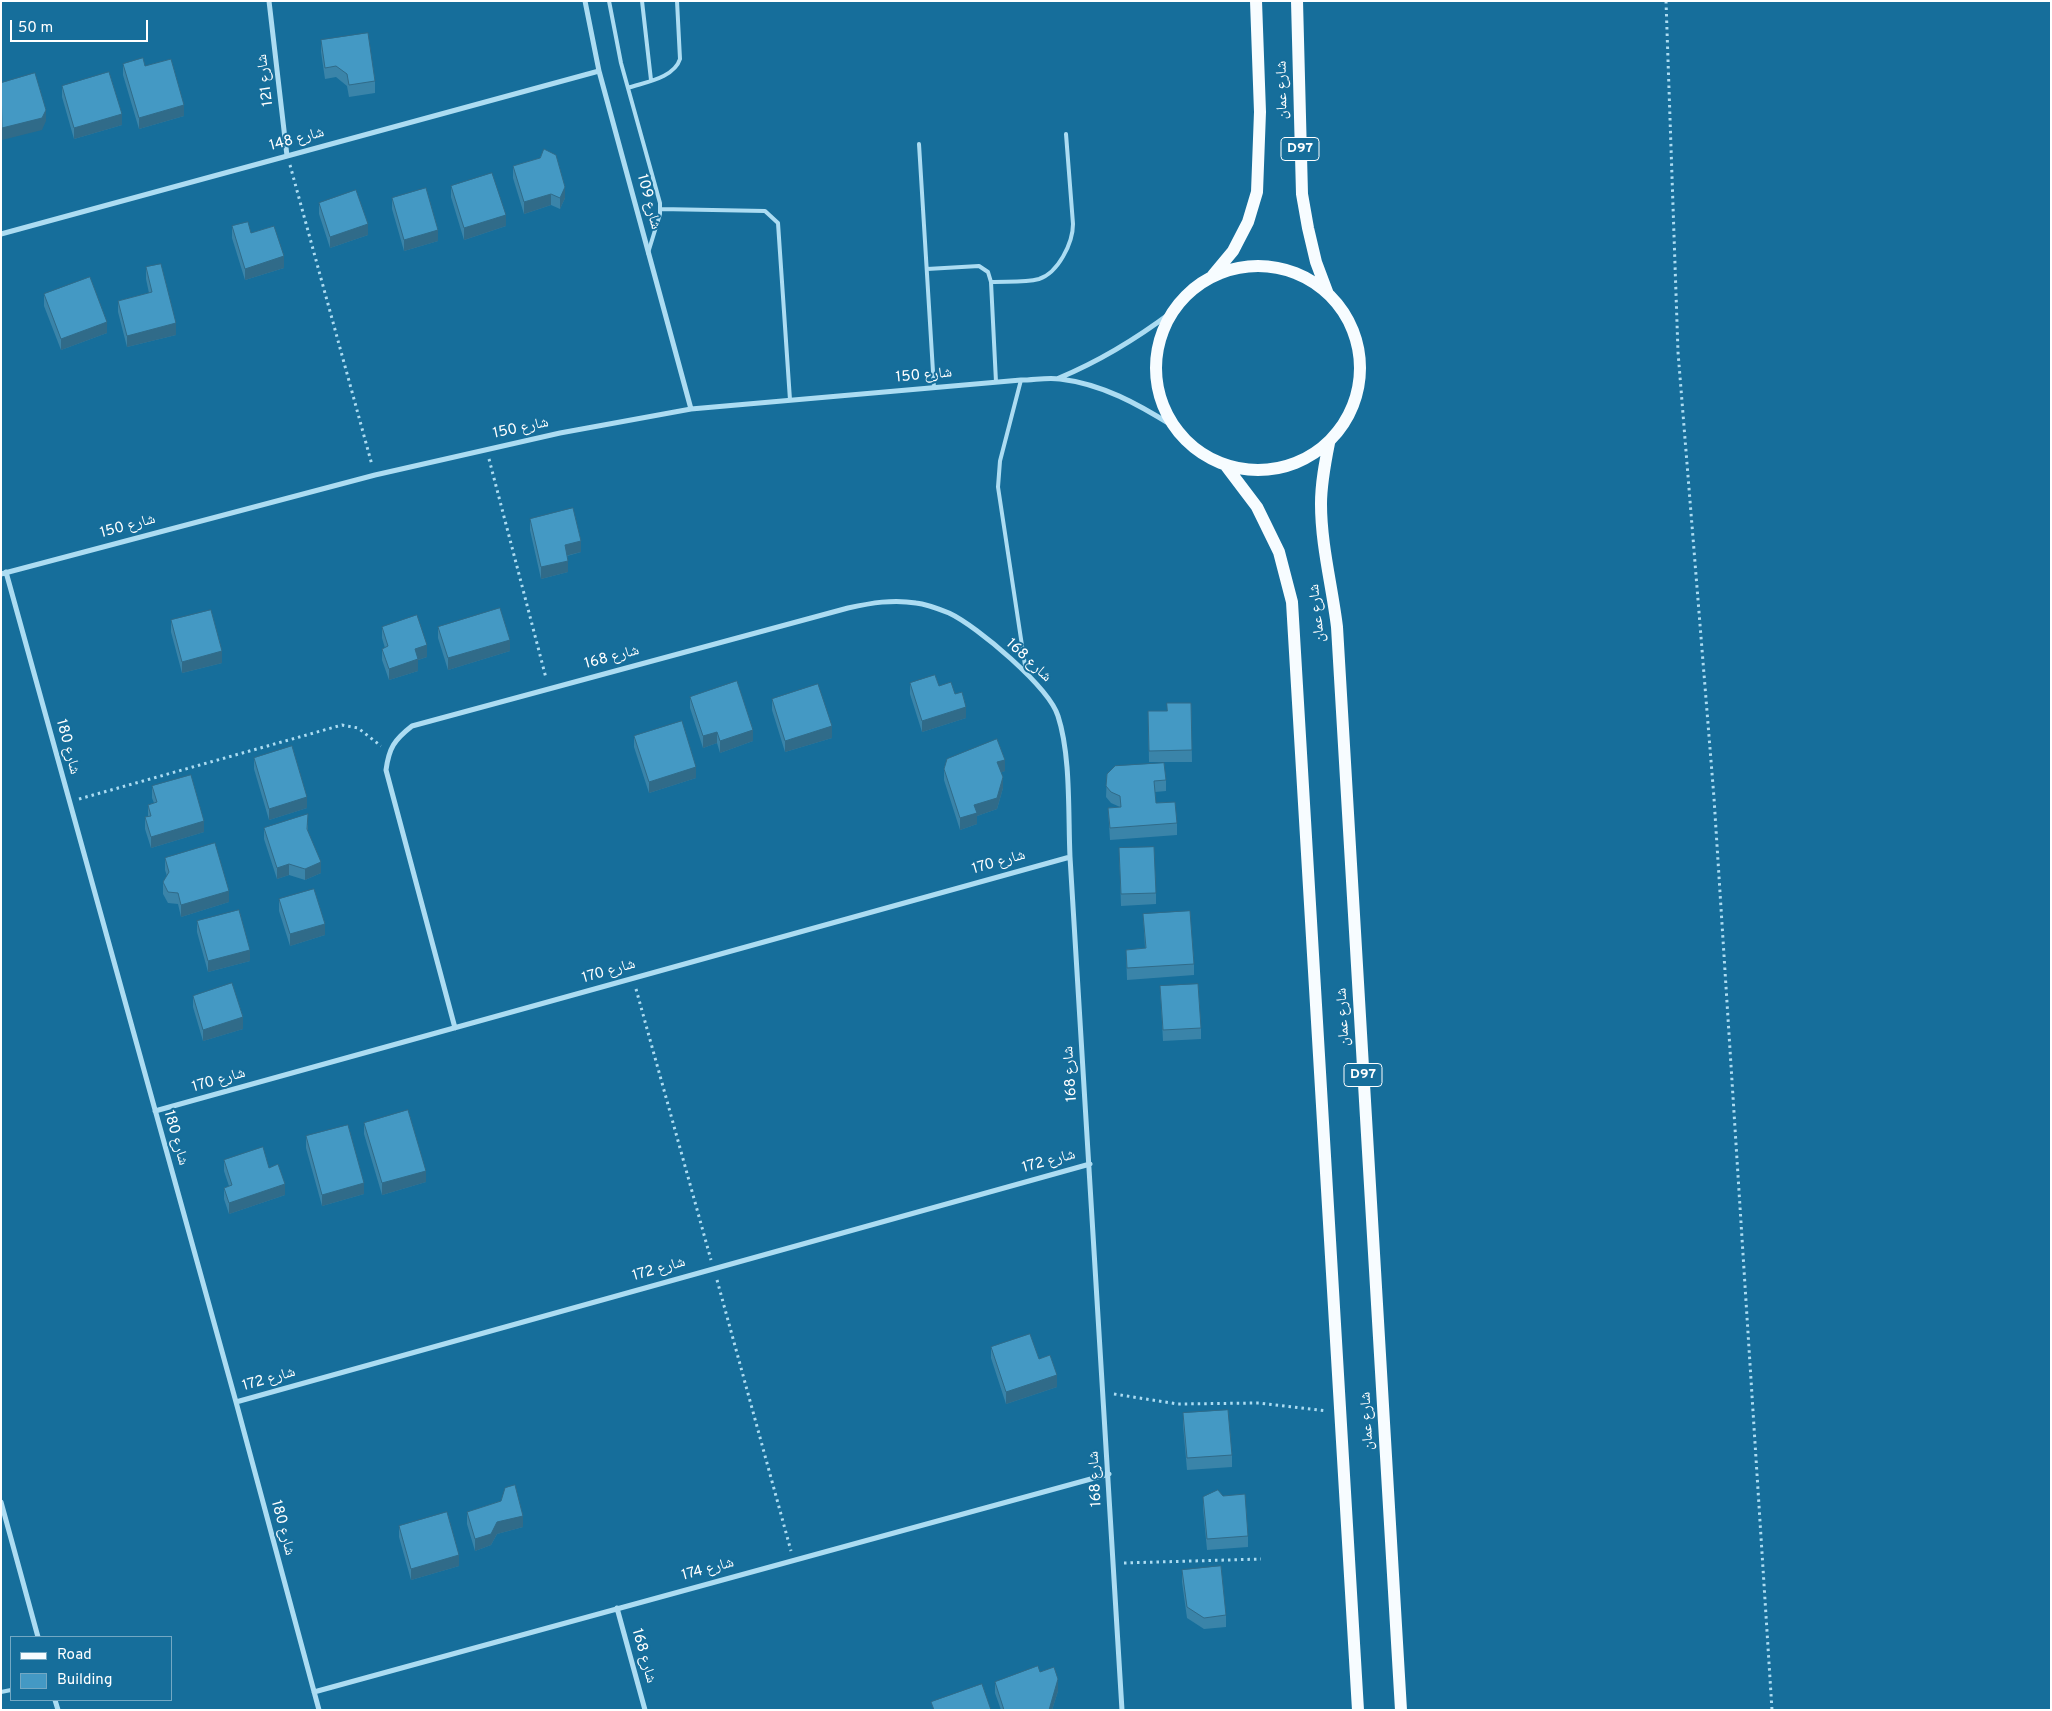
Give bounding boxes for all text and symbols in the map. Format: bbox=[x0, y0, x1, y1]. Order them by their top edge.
scale bar bbox=[12, 10, 150, 42]
text: 50 m bbox=[18, 19, 53, 38]
street label: شارع 121 bbox=[254, 53, 278, 107]
street label: شارع عمان bbox=[1273, 61, 1293, 119]
street label: شارع 148 bbox=[268, 124, 326, 156]
road number: D97 bbox=[1281, 138, 1319, 160]
street label: شارع 109 bbox=[632, 173, 664, 231]
street label: شارع 150 bbox=[895, 365, 953, 387]
street label: شارع 150 bbox=[491, 414, 551, 444]
street label: شارع 150 bbox=[98, 511, 158, 543]
street label: شارع عمان bbox=[1306, 583, 1330, 643]
street label: شارع 168 bbox=[1001, 635, 1055, 687]
street label: شارع 168 bbox=[583, 642, 641, 674]
street label: شارع 180 bbox=[51, 717, 83, 777]
street label: شارع 170 bbox=[970, 847, 1028, 879]
street label: شارع 170 bbox=[580, 956, 638, 988]
street label: شارع عمان bbox=[1333, 987, 1355, 1047]
street label: شارع 168 bbox=[1060, 1046, 1082, 1102]
road number: D97 bbox=[1344, 1064, 1382, 1086]
street label: شارع 170 bbox=[190, 1065, 248, 1097]
street label: شارع 180 bbox=[159, 1108, 191, 1168]
street label: شارع 172 bbox=[1020, 1146, 1078, 1178]
street label: شارع 172 bbox=[630, 1254, 688, 1286]
street label: شارع 172 bbox=[240, 1364, 298, 1396]
street label: شارع عمان bbox=[1357, 1391, 1379, 1451]
street label: شارع 168 bbox=[1086, 1451, 1106, 1507]
street label: شارع 180 bbox=[266, 1498, 298, 1558]
street label: شارع 174 bbox=[680, 1554, 736, 1586]
street label: شارع 168 bbox=[627, 1627, 659, 1685]
legend bbox=[10, 1636, 172, 1701]
text: Road bbox=[57, 1646, 92, 1665]
text: Building bbox=[57, 1671, 112, 1690]

